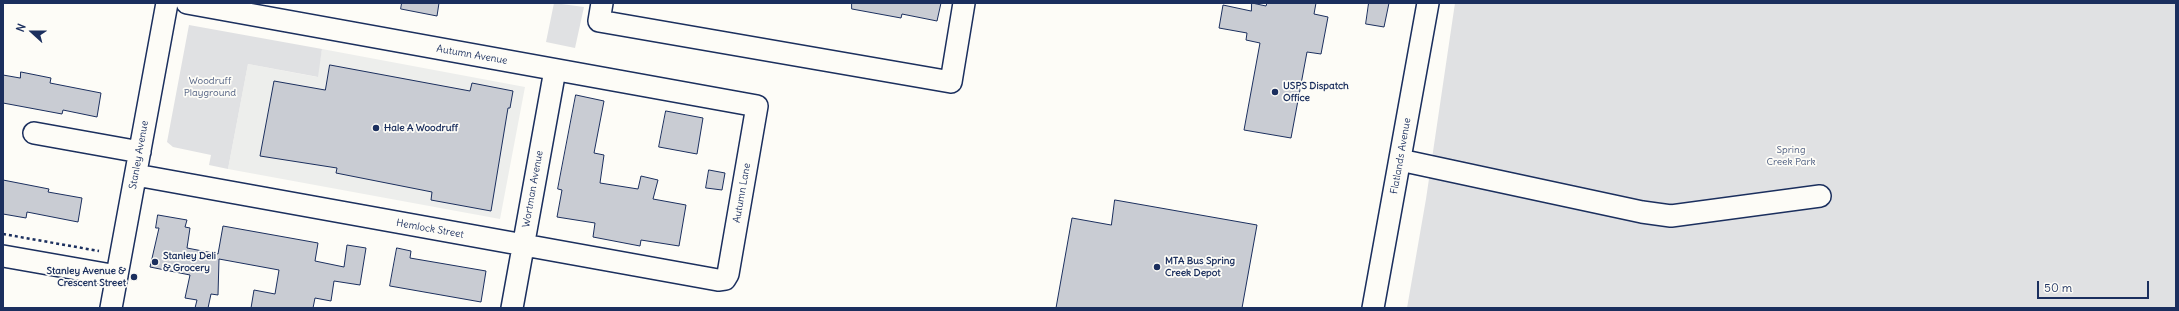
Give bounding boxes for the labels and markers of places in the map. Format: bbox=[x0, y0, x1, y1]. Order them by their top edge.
place label: USPS Dispatch Office bbox=[1283, 80, 1349, 104]
marker: USPS Dispatch Office bbox=[1270, 87, 1280, 97]
place label: Hale A Woodruff bbox=[384, 122, 458, 134]
marker: Hale A Woodruff bbox=[371, 123, 381, 133]
place label: Stanley Deli & Grocery bbox=[163, 250, 216, 274]
place label: MTA Bus Spring Creek Depot bbox=[1165, 255, 1235, 278]
marker: Stanley Deli & Grocery bbox=[150, 257, 160, 267]
marker: MTA Bus Spring Creek Depot bbox=[1152, 262, 1162, 272]
place label: Stanley Avenue & Crescent Street bbox=[47, 265, 126, 288]
marker: Stanley Avenue & Crescent Street bbox=[129, 272, 139, 282]

